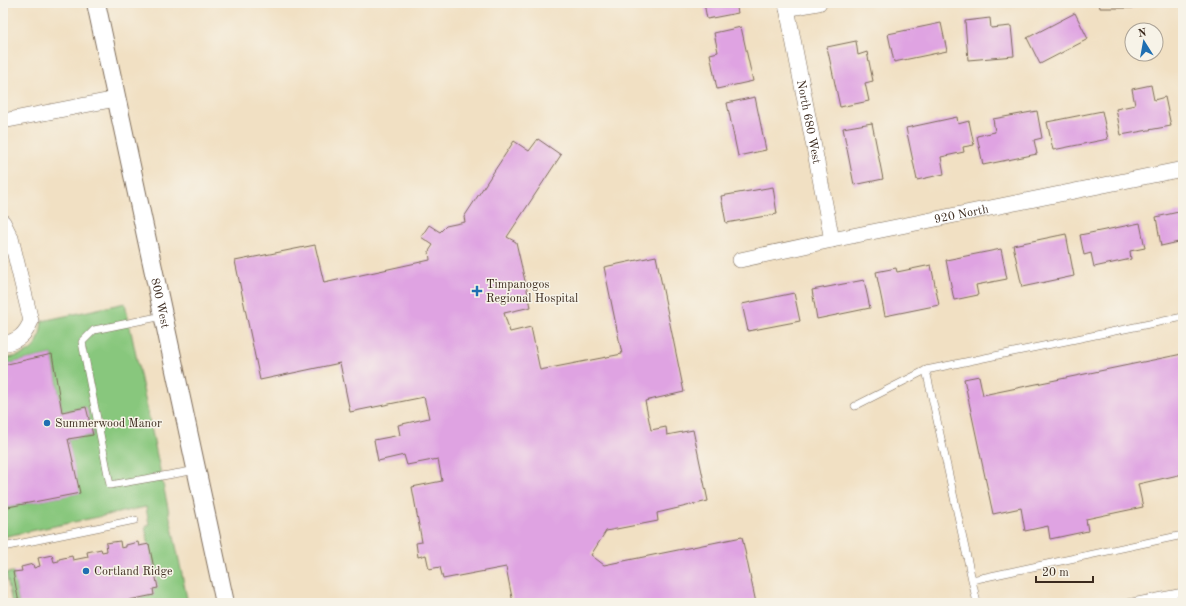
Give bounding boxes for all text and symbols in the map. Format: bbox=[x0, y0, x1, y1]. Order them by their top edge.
north arrow bbox=[1124, 22, 1164, 62]
text: N bbox=[1137, 27, 1148, 40]
street label: North 680 West bbox=[794, 79, 822, 165]
street label: 920 North bbox=[933, 203, 990, 226]
street label: 800 West bbox=[148, 277, 171, 329]
place label: Timpanogos Regional Hospital bbox=[486, 279, 578, 305]
marker: Timpanogos Regional Hospital bbox=[471, 285, 483, 297]
marker: Summerwood Manor bbox=[42, 418, 52, 428]
place label: Summerwood Manor bbox=[55, 418, 162, 430]
scale bar bbox=[1036, 558, 1093, 584]
marker: Cortland Ridge bbox=[81, 566, 91, 576]
place label: Cortland Ridge bbox=[94, 566, 173, 578]
text: 20 m bbox=[1042, 567, 1069, 579]

